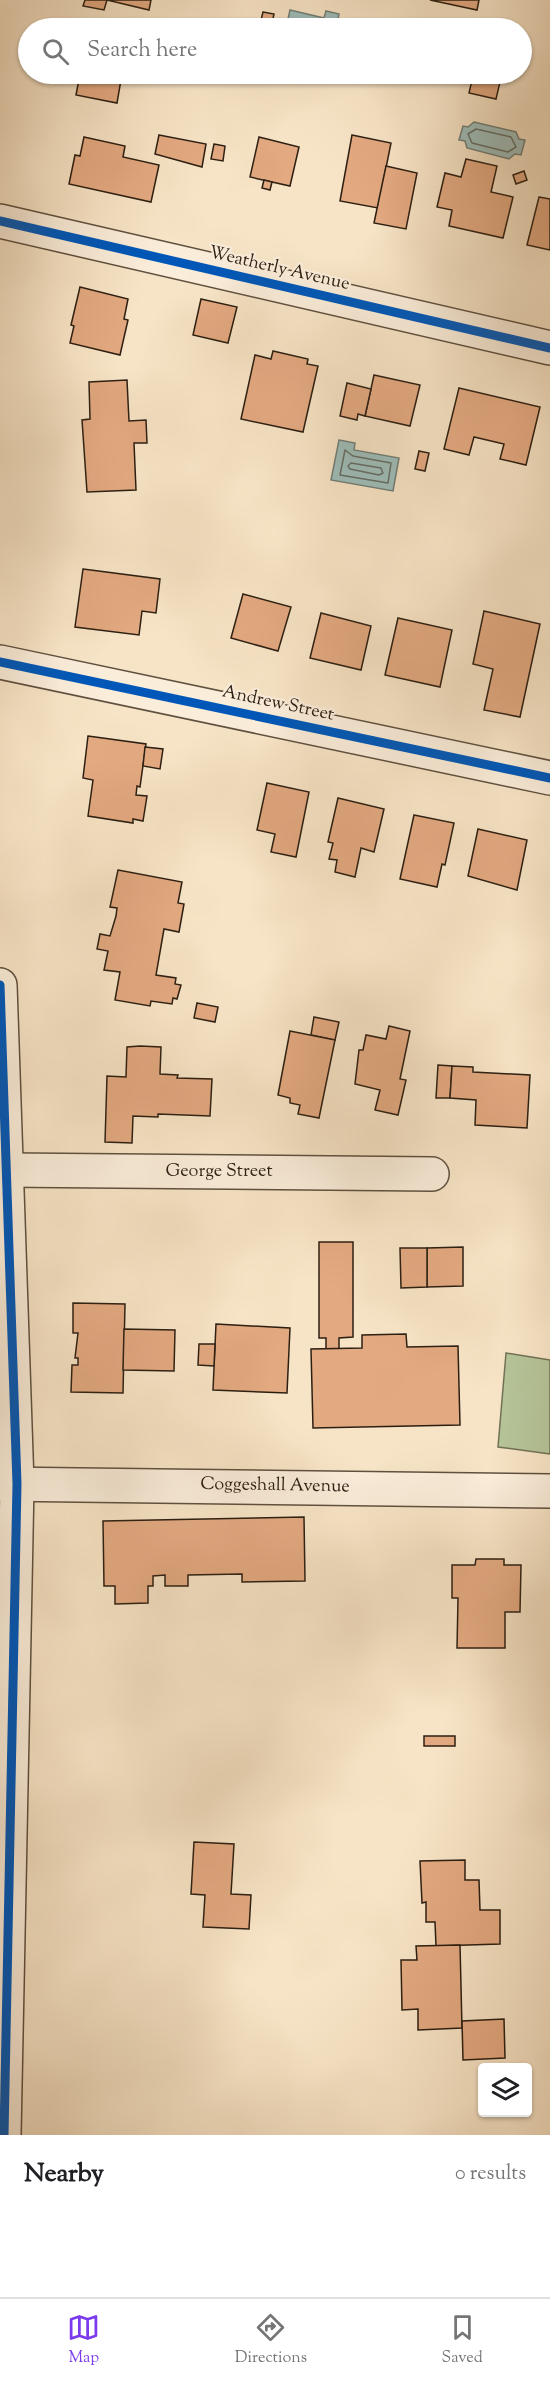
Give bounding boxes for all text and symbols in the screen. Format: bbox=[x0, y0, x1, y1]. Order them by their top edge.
search box bbox=[18, 18, 532, 84]
icon: search bbox=[39, 35, 72, 68]
text: Search here bbox=[87, 35, 197, 67]
street label: Weatherly Avenue bbox=[206, 240, 352, 298]
street label: Andrew Street bbox=[220, 679, 336, 729]
street label: George Street bbox=[165, 1159, 273, 1185]
street label: Coggeshall Avenue bbox=[200, 1472, 350, 1500]
map controls bbox=[478, 2063, 532, 2117]
button: layers bbox=[478, 2063, 532, 2117]
text: Nearby bbox=[24, 2156, 104, 2193]
text: 0 results bbox=[455, 2160, 526, 2189]
tab: Map bbox=[67, 2311, 100, 2370]
tab: Directions bbox=[235, 2311, 307, 2370]
tab: Saved bbox=[442, 2311, 483, 2370]

